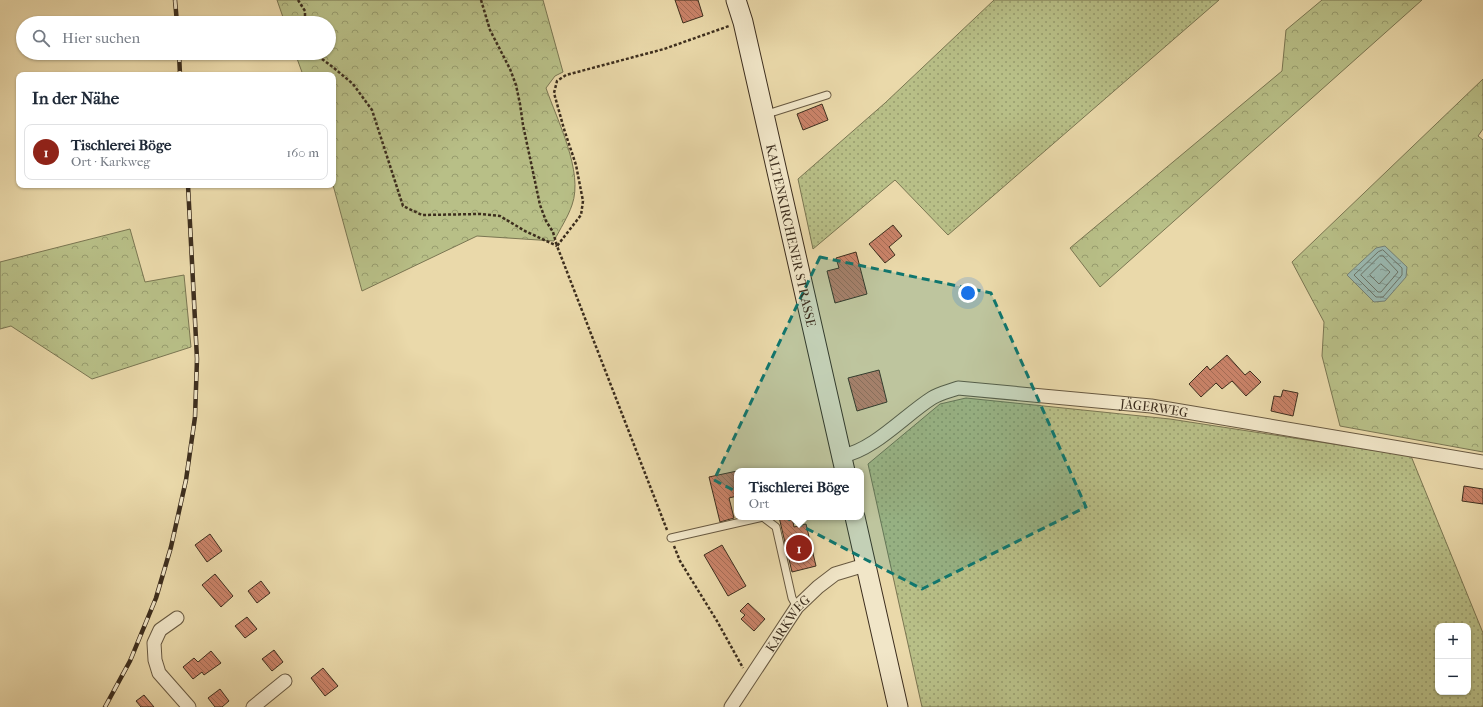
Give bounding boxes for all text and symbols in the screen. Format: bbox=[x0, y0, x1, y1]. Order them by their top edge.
search box bbox=[16, 16, 336, 60]
icon: search bbox=[30, 27, 52, 49]
text: Hier suchen bbox=[62, 29, 140, 47]
text: In der Nähe bbox=[32, 88, 119, 108]
text: Tischlerei Böge bbox=[71, 136, 171, 154]
street label: KALTENKIRCHENER STRASSE bbox=[763, 143, 820, 328]
text: 1 bbox=[44, 145, 48, 160]
text: 160 m bbox=[287, 145, 319, 160]
text: Ort · Karkweg bbox=[71, 154, 150, 169]
your location bbox=[958, 283, 978, 303]
street label: JÄGERWEG bbox=[1118, 396, 1189, 420]
popup bbox=[734, 468, 864, 520]
text: Tischlerei Böge bbox=[749, 478, 849, 496]
text: Ort bbox=[749, 496, 769, 511]
pin: 1 bbox=[786, 533, 812, 563]
street label: KARKWEG bbox=[762, 592, 813, 655]
map controls bbox=[1435, 623, 1471, 695]
button: + bbox=[1435, 623, 1471, 659]
button: − bbox=[1435, 659, 1471, 695]

